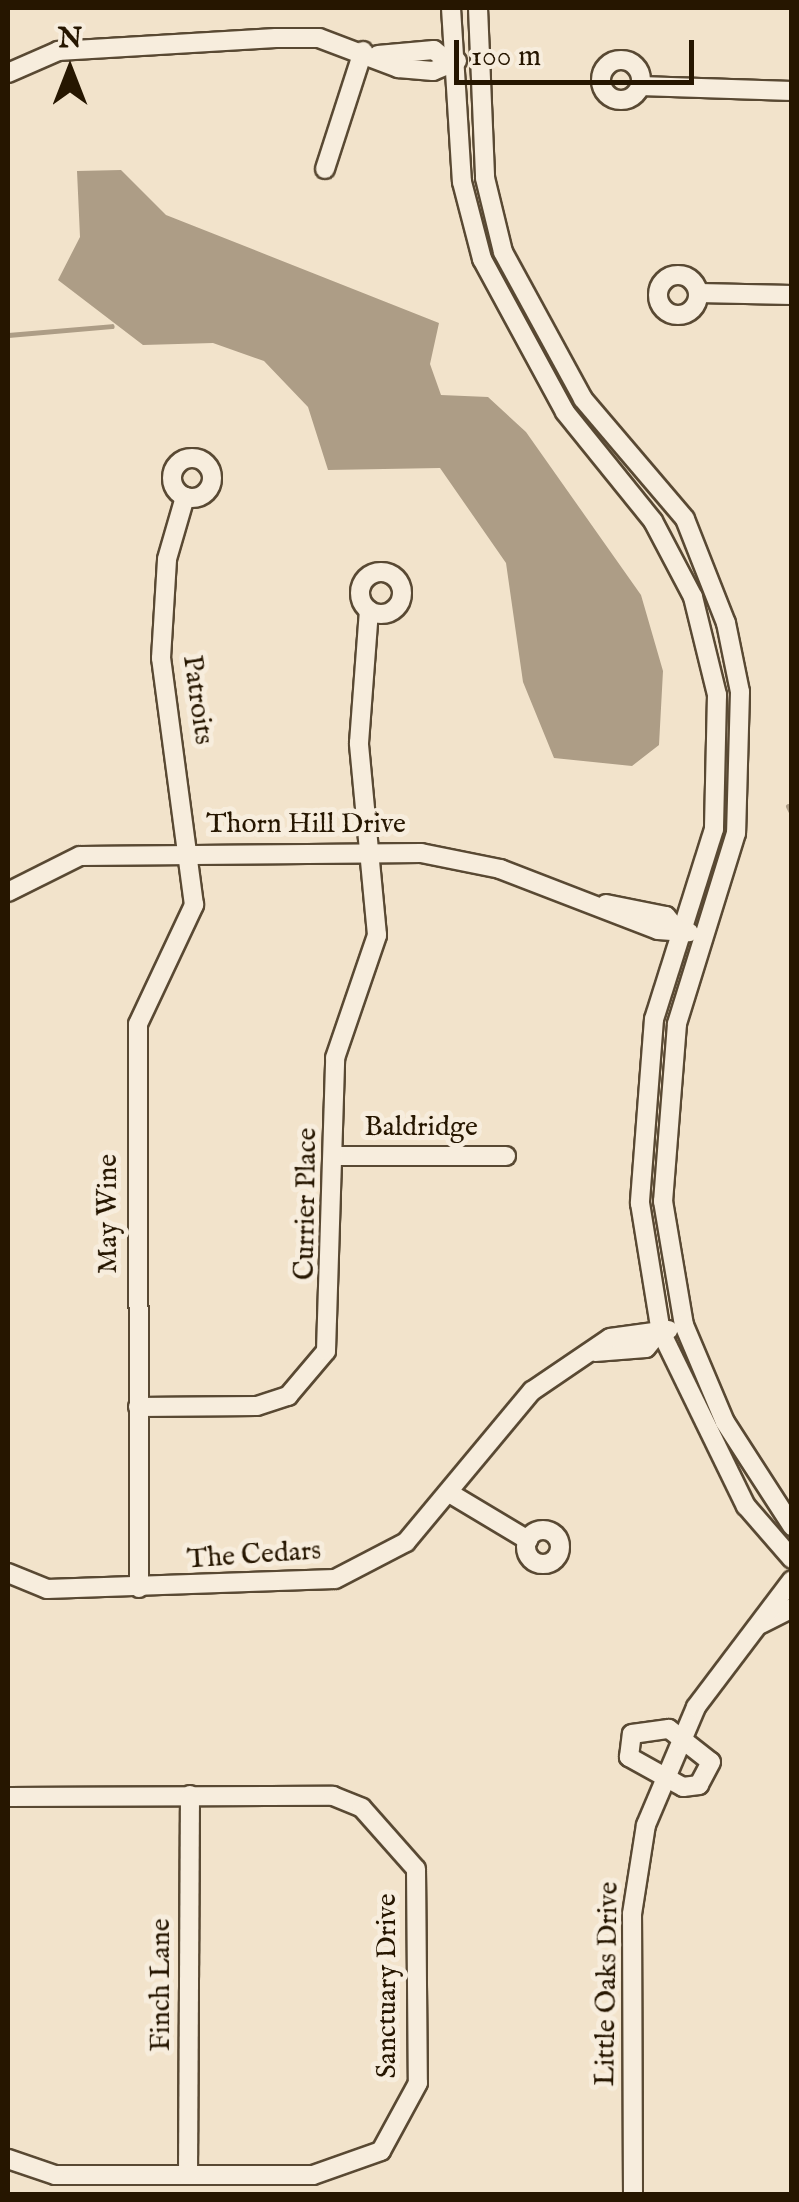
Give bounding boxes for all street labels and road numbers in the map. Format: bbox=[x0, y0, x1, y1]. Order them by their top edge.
street label: Patroits bbox=[174, 653, 220, 747]
street label: Thorn Hill Drive bbox=[206, 808, 406, 842]
street label: Baldridge bbox=[364, 1111, 478, 1145]
street label: Currier Place bbox=[289, 1127, 325, 1281]
street label: May Wine bbox=[92, 1154, 126, 1274]
street label: The Cedars bbox=[186, 1535, 322, 1577]
street label: Little Oaks Drive bbox=[589, 1881, 627, 2087]
street label: Sanctuary Drive bbox=[371, 1893, 405, 2079]
street label: Finch Lane bbox=[145, 1919, 179, 2051]

